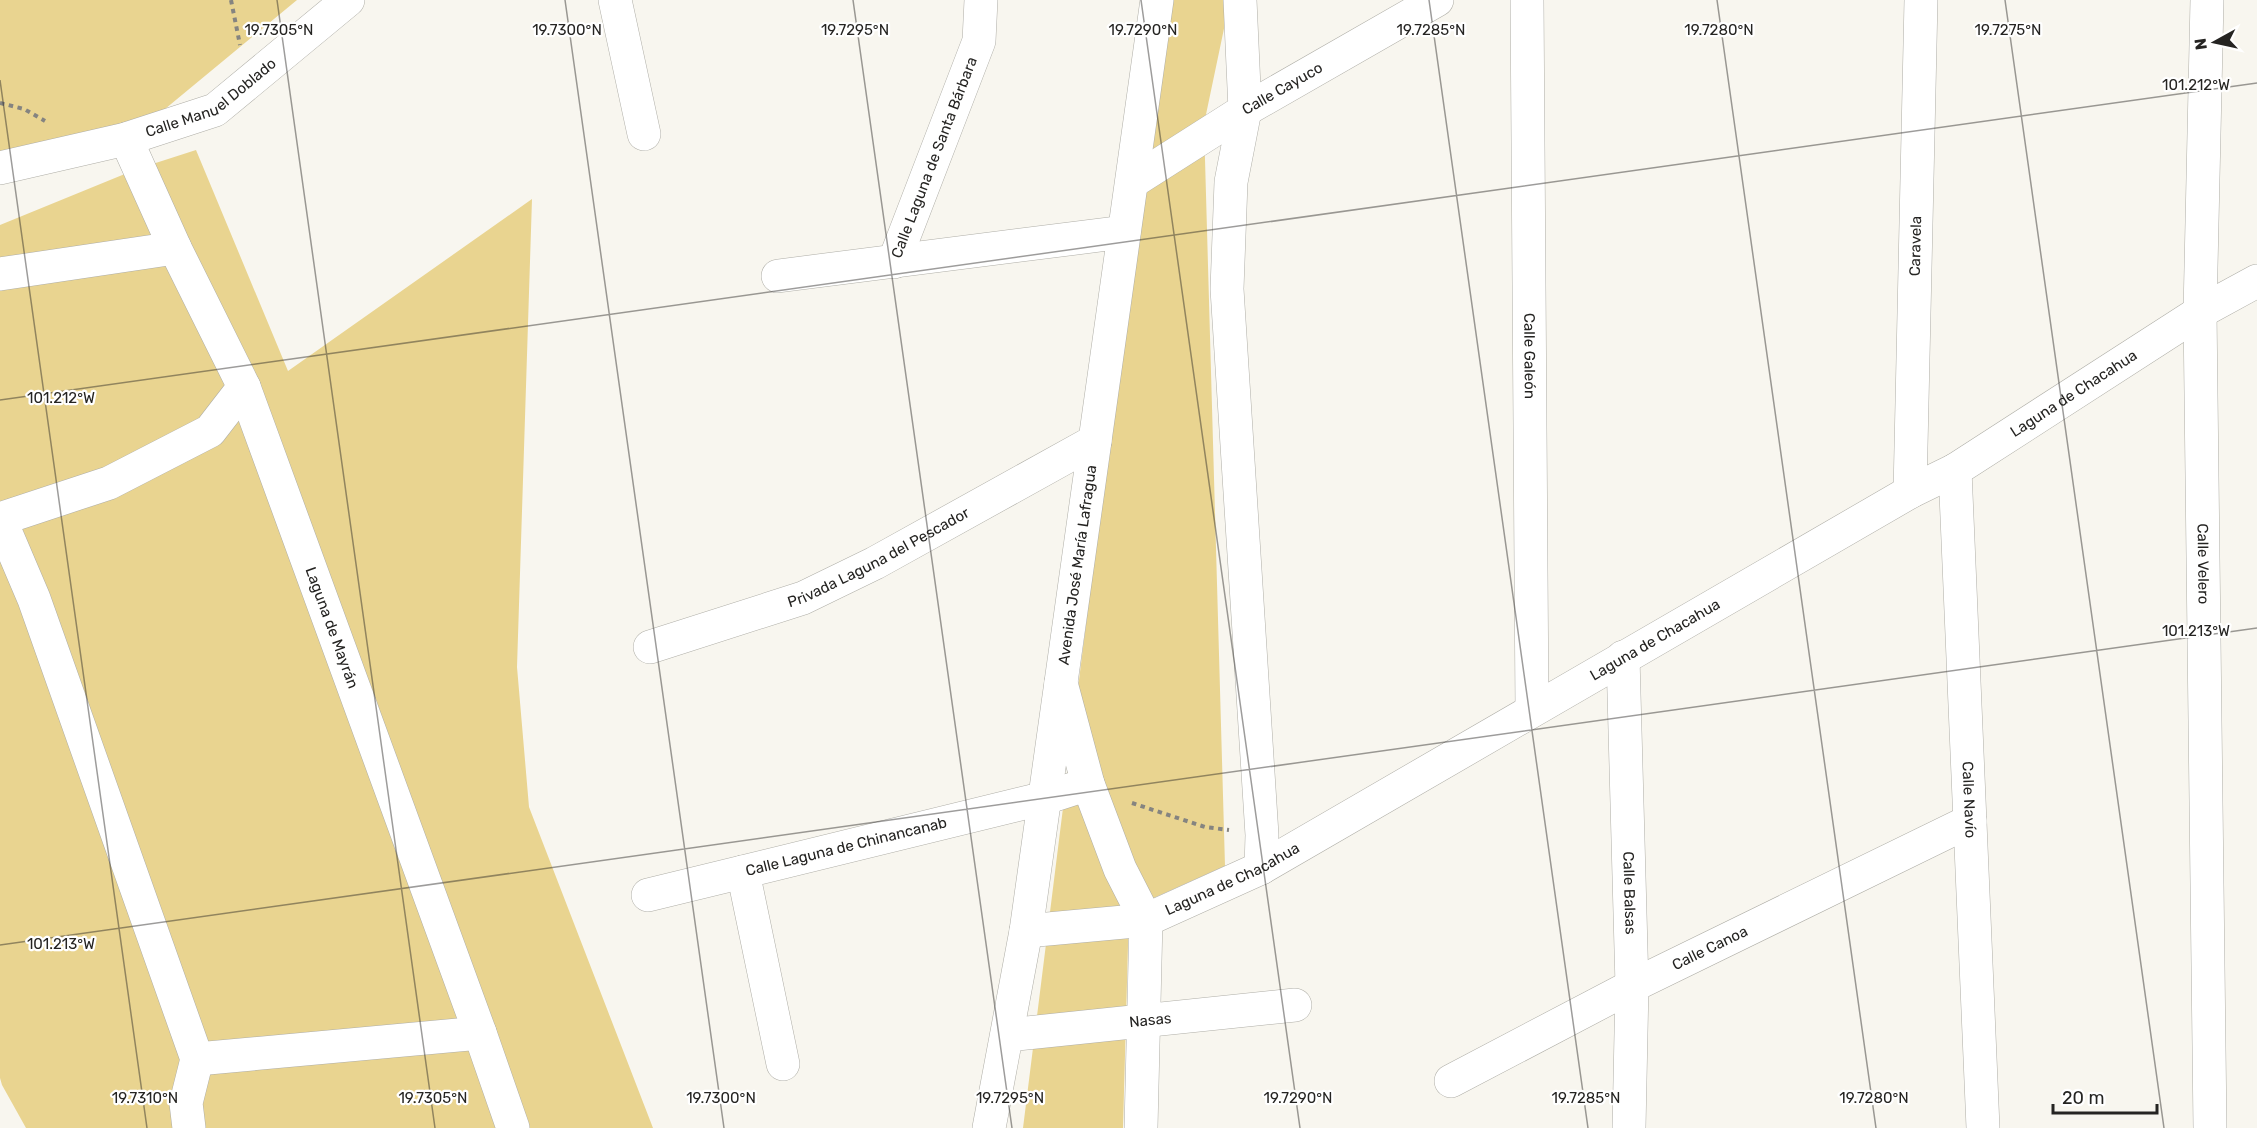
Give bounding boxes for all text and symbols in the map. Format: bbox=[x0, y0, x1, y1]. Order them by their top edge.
north arrow bbox=[2185, 12, 2245, 72]
text: 19.7305°N bbox=[244, 21, 314, 39]
text: 19.7300°N bbox=[532, 21, 602, 39]
text: 19.7295°N bbox=[821, 21, 889, 39]
text: 19.7290°N bbox=[1109, 21, 1177, 39]
text: 19.7285°N bbox=[1397, 21, 1465, 39]
text: 19.7280°N bbox=[1684, 21, 1754, 39]
text: 19.7275°N bbox=[1974, 21, 2042, 39]
text: N bbox=[2190, 37, 2211, 51]
street label: Calle Manuel Doblado bbox=[143, 54, 280, 141]
street label: Calle Laguna de Santa Bárbara bbox=[887, 54, 981, 261]
street label: Calle Cayuco bbox=[1239, 58, 1326, 119]
text: 101.212°W bbox=[2162, 76, 2230, 94]
street label: Caravela bbox=[1906, 216, 1925, 276]
street label: Calle Galeón bbox=[1520, 313, 1539, 399]
street label: Laguna de Chacahua bbox=[2007, 346, 2140, 441]
text: 101.212°W bbox=[27, 389, 95, 407]
street label: Avenida José María Lafragua bbox=[1055, 464, 1100, 666]
street label: Privada Laguna del Pescador bbox=[785, 503, 973, 611]
street label: Calle Velero bbox=[2194, 523, 2213, 605]
street label: Laguna de Mayrán bbox=[302, 565, 362, 691]
street label: Laguna de Chacahua bbox=[1587, 595, 1723, 684]
text: 101.213°W bbox=[2162, 622, 2230, 640]
street label: Calle Navío bbox=[1958, 761, 1980, 838]
street label: Calle Laguna de Chinancanab bbox=[744, 813, 949, 880]
street label: Laguna de Chacahua bbox=[1162, 839, 1303, 919]
street label: Calle Balsas bbox=[1619, 851, 1640, 935]
street label: Calle Canoa bbox=[1669, 922, 1751, 974]
text: 101.213°W bbox=[27, 935, 95, 953]
street label: Nasas bbox=[1128, 1009, 1173, 1031]
scale bar bbox=[2053, 1077, 2156, 1115]
text: 20 m bbox=[2062, 1087, 2104, 1109]
text: 19.7310°N bbox=[112, 1089, 178, 1107]
text: 19.7305°N bbox=[398, 1089, 468, 1107]
text: 19.7300°N bbox=[686, 1089, 756, 1107]
text: 19.7295°N bbox=[976, 1089, 1044, 1107]
text: 19.7290°N bbox=[1264, 1089, 1332, 1107]
text: 19.7285°N bbox=[1552, 1089, 1620, 1107]
text: 19.7280°N bbox=[1839, 1089, 1909, 1107]

